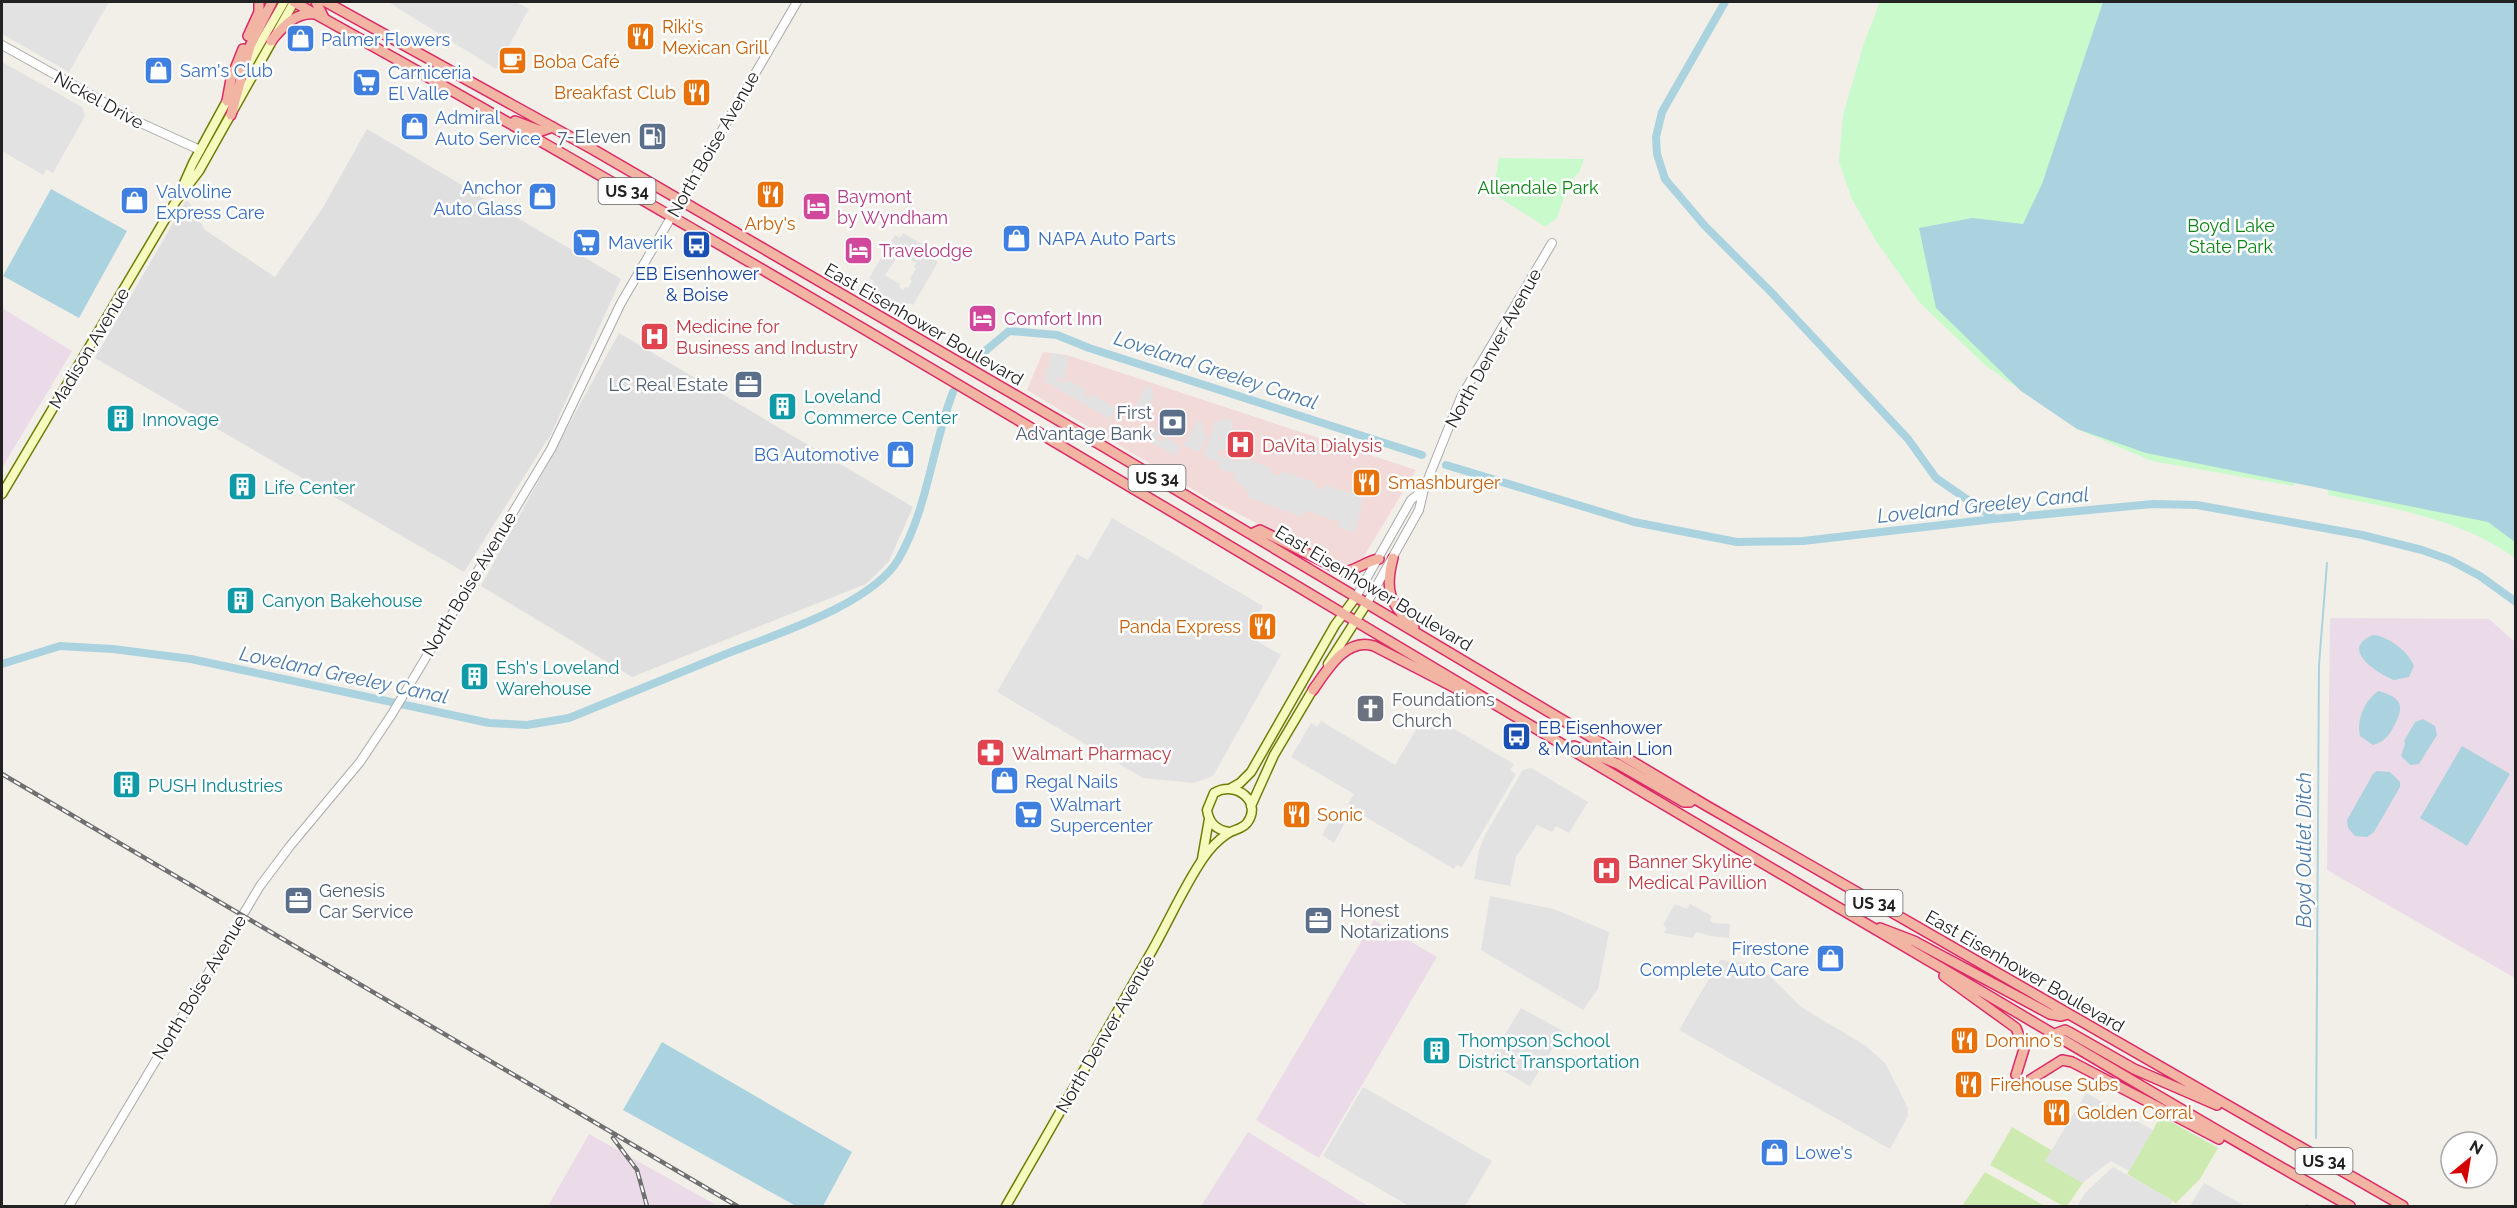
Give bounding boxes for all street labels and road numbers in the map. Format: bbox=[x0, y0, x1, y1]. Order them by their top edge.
street label: Nickel Drive bbox=[51, 67, 148, 133]
street label: North Boise Avenue bbox=[663, 67, 764, 221]
road number: US 34 bbox=[598, 178, 656, 204]
street label: East Eisenhower Boulevard bbox=[821, 258, 1027, 390]
street label: North Denver Avenue bbox=[1441, 264, 1546, 431]
street label: Madison Avenue bbox=[45, 283, 134, 412]
road number: US 34 bbox=[1128, 465, 1186, 491]
street label: North Boise Avenue bbox=[418, 508, 521, 660]
street label: East Eisenhower Boulevard bbox=[1272, 521, 1476, 655]
road number: US 34 bbox=[1846, 890, 1902, 916]
street label: East Eisenhower Boulevard bbox=[1922, 905, 2128, 1037]
street label: North Boise Avenue bbox=[148, 911, 251, 1063]
street label: North Denver Avenue bbox=[1051, 951, 1159, 1117]
road number: US 34 bbox=[2296, 1148, 2352, 1174]

